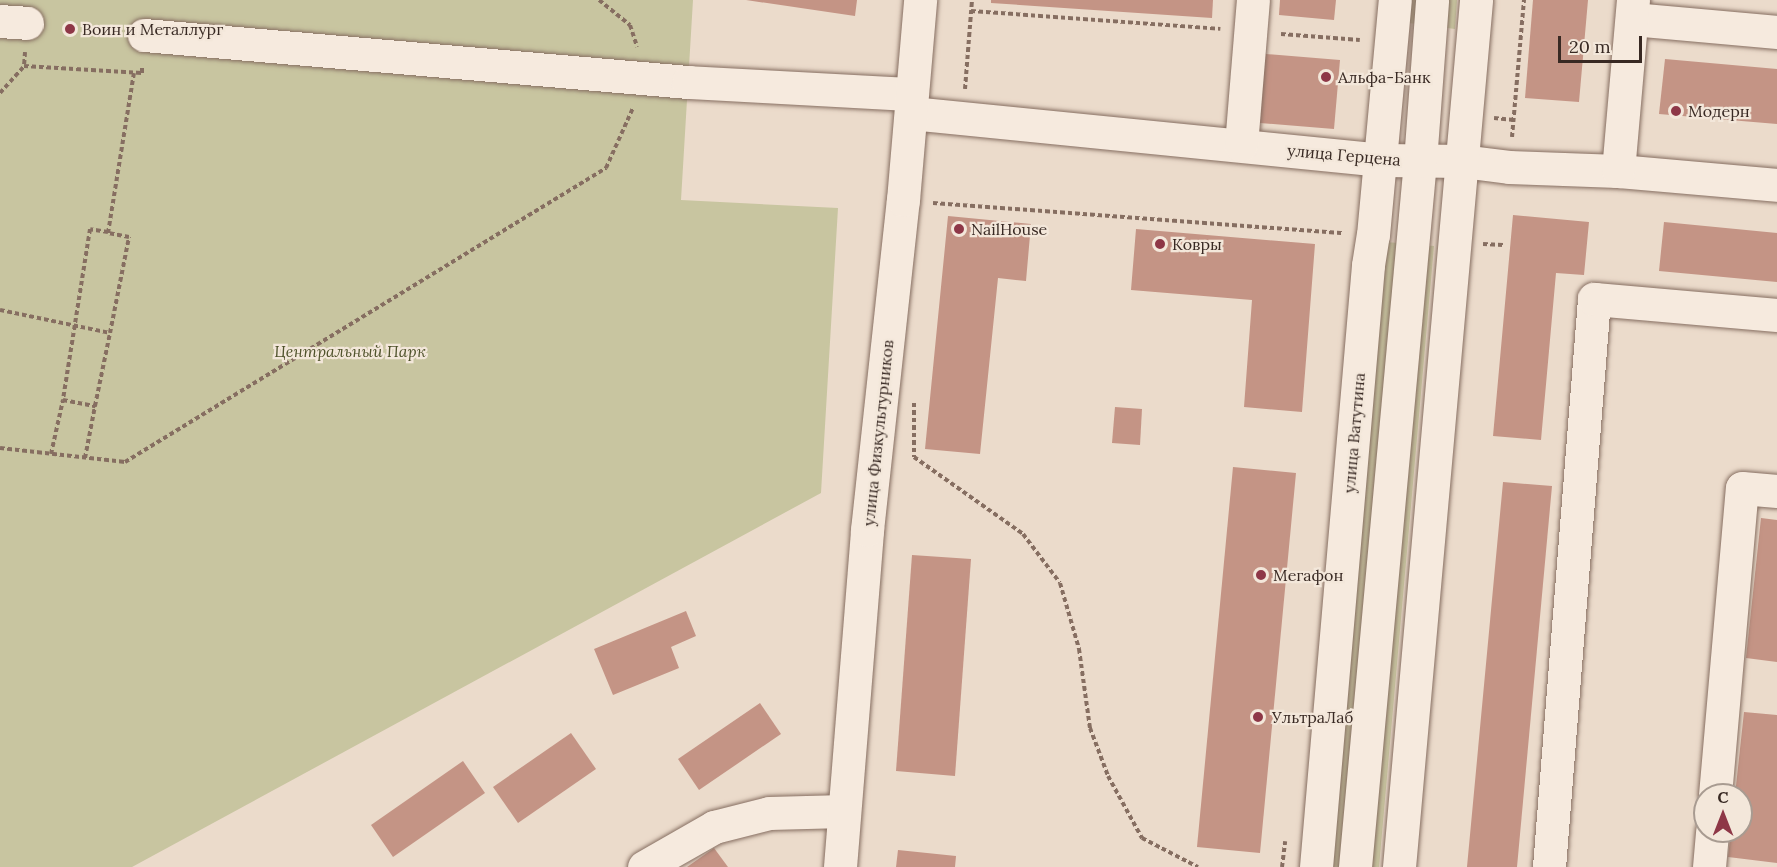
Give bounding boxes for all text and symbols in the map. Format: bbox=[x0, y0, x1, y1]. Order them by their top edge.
place label: Воин и Металлург bbox=[82, 19, 223, 39]
marker: Воин и Металлург bbox=[63, 22, 77, 36]
scale bar bbox=[1561, 24, 1645, 62]
text: 20 m bbox=[1569, 35, 1611, 58]
place label: Альфа-Банк bbox=[1338, 67, 1431, 87]
marker: Альфа-Банк bbox=[1319, 70, 1333, 84]
place label: Модерн bbox=[1688, 101, 1750, 121]
marker: Модерн bbox=[1669, 104, 1683, 118]
street label: улица Герцена bbox=[1286, 140, 1402, 170]
place label: NailHouse bbox=[971, 219, 1047, 239]
marker: NailHouse bbox=[952, 222, 966, 236]
place label: Ковры bbox=[1172, 234, 1222, 254]
marker: Ковры bbox=[1153, 237, 1167, 251]
street label: улица Физкультурников bbox=[859, 339, 897, 527]
park label: Центральный Парк bbox=[274, 341, 426, 361]
street label: улица Ватутина bbox=[1339, 372, 1369, 494]
place label: Мегафон bbox=[1273, 565, 1343, 585]
marker: Мегафон bbox=[1254, 568, 1268, 582]
place label: УльтраЛаб bbox=[1272, 707, 1353, 727]
marker: УльтраЛаб bbox=[1249, 708, 1267, 726]
north arrow bbox=[1693, 783, 1753, 843]
text: С bbox=[1717, 787, 1729, 807]

